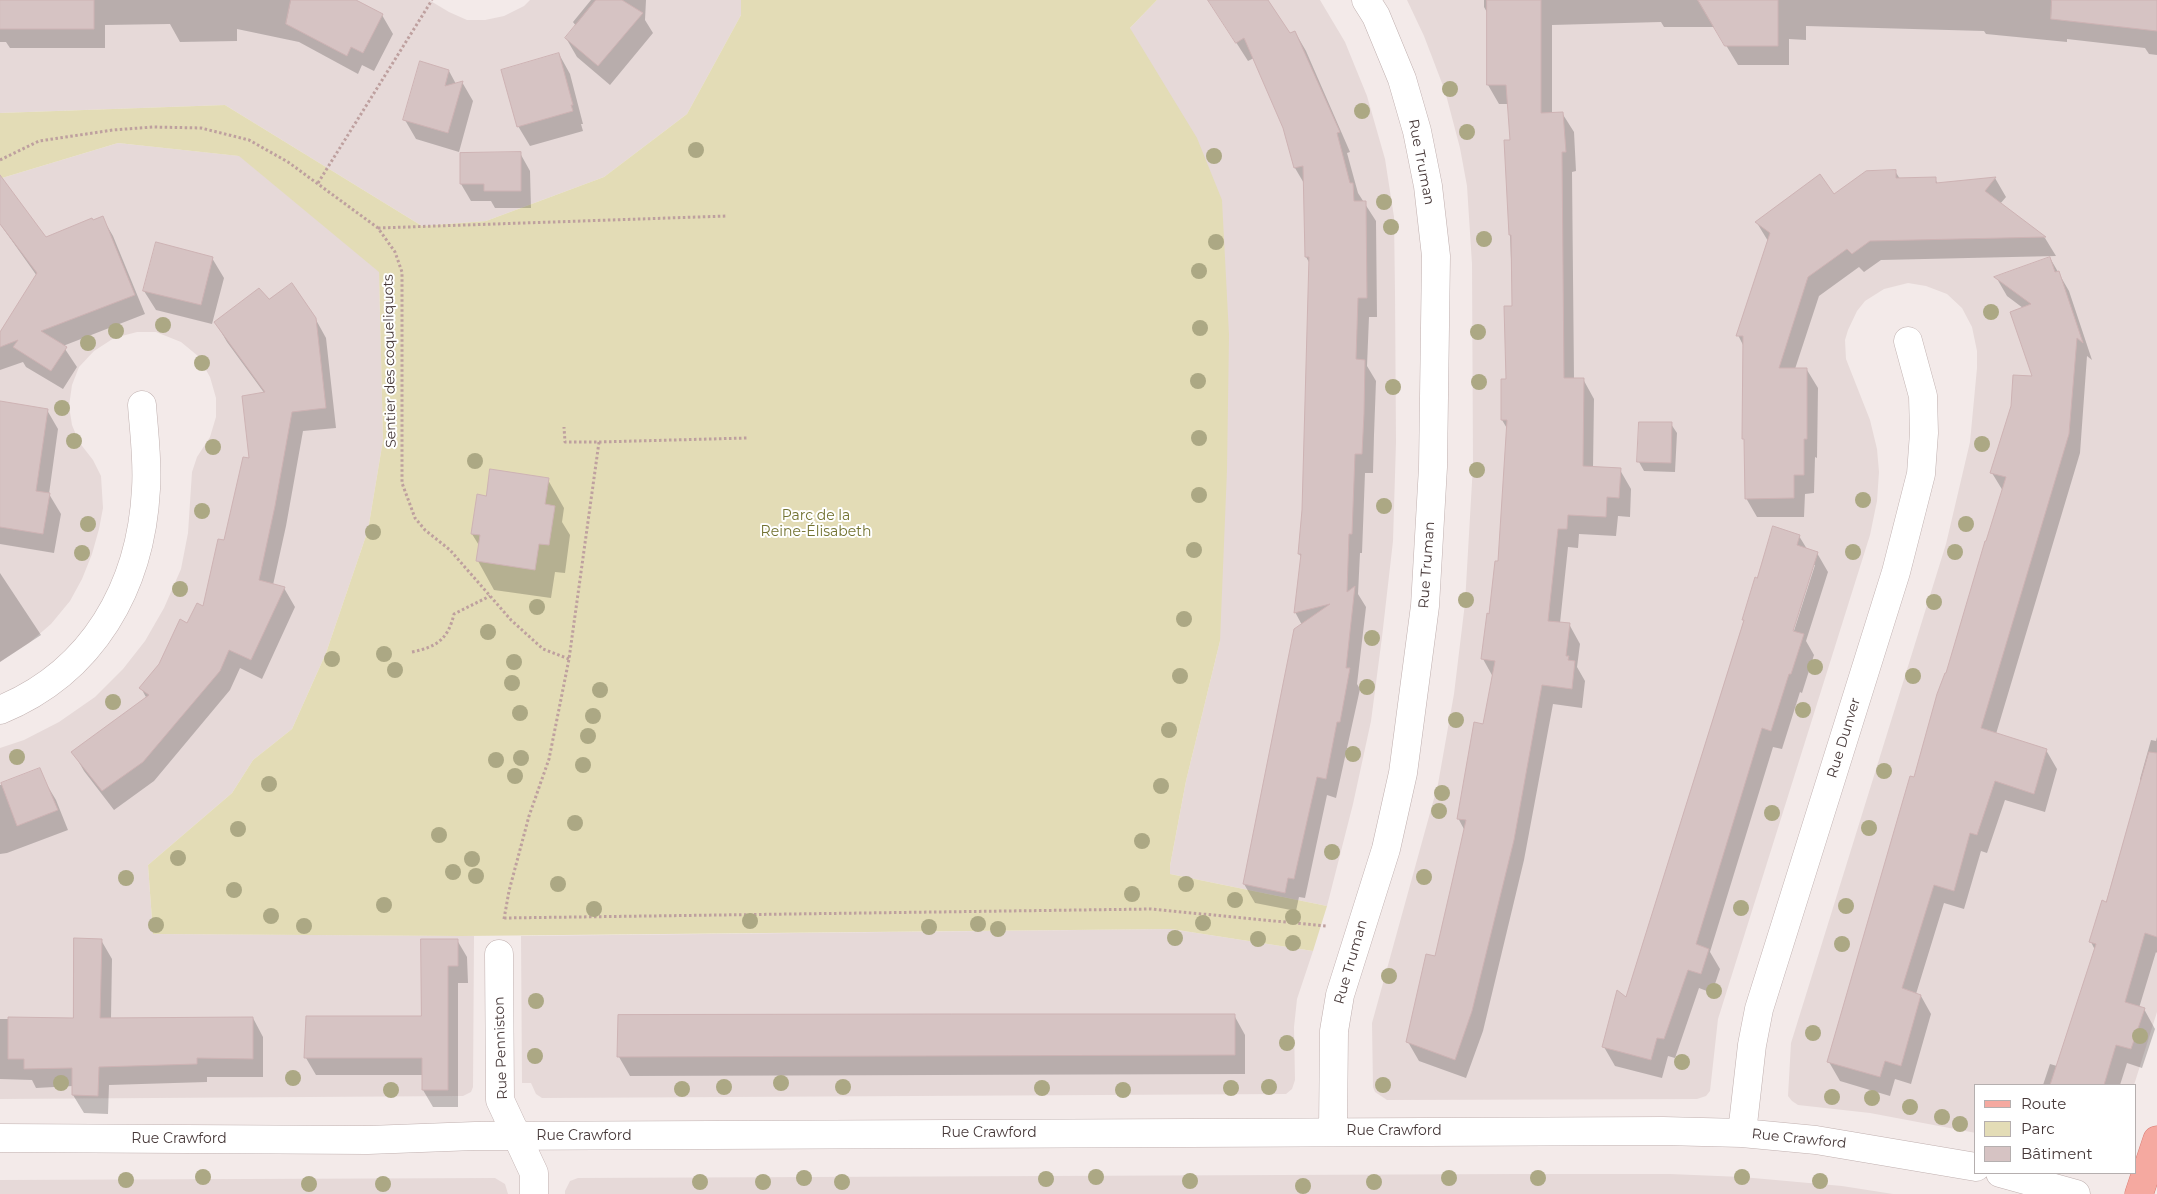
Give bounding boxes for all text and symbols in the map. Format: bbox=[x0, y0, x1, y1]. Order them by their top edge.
street label: Rue Truman bbox=[1404, 118, 1438, 206]
street label: Sentier des coqueliquots bbox=[380, 274, 400, 448]
park label: Parc de la Reine-Élisabeth bbox=[761, 508, 871, 540]
street label: Rue Truman bbox=[1416, 521, 1438, 609]
street label: Rue Dunver bbox=[1824, 696, 1864, 780]
street label: Rue Truman bbox=[1331, 918, 1371, 1006]
street label: Rue Penniston bbox=[491, 996, 511, 1100]
legend bbox=[1974, 1084, 2137, 1174]
text: Route bbox=[2021, 1094, 2066, 1113]
text: Parc bbox=[2021, 1119, 2055, 1138]
street label: Rue Crawford bbox=[1346, 1123, 1442, 1139]
street label: Rue Crawford bbox=[941, 1125, 1037, 1141]
street label: Rue Crawford bbox=[1751, 1126, 1847, 1152]
street label: Rue Crawford bbox=[536, 1128, 632, 1144]
street label: Rue Crawford bbox=[131, 1131, 227, 1147]
text: Bâtiment bbox=[2021, 1144, 2093, 1163]

